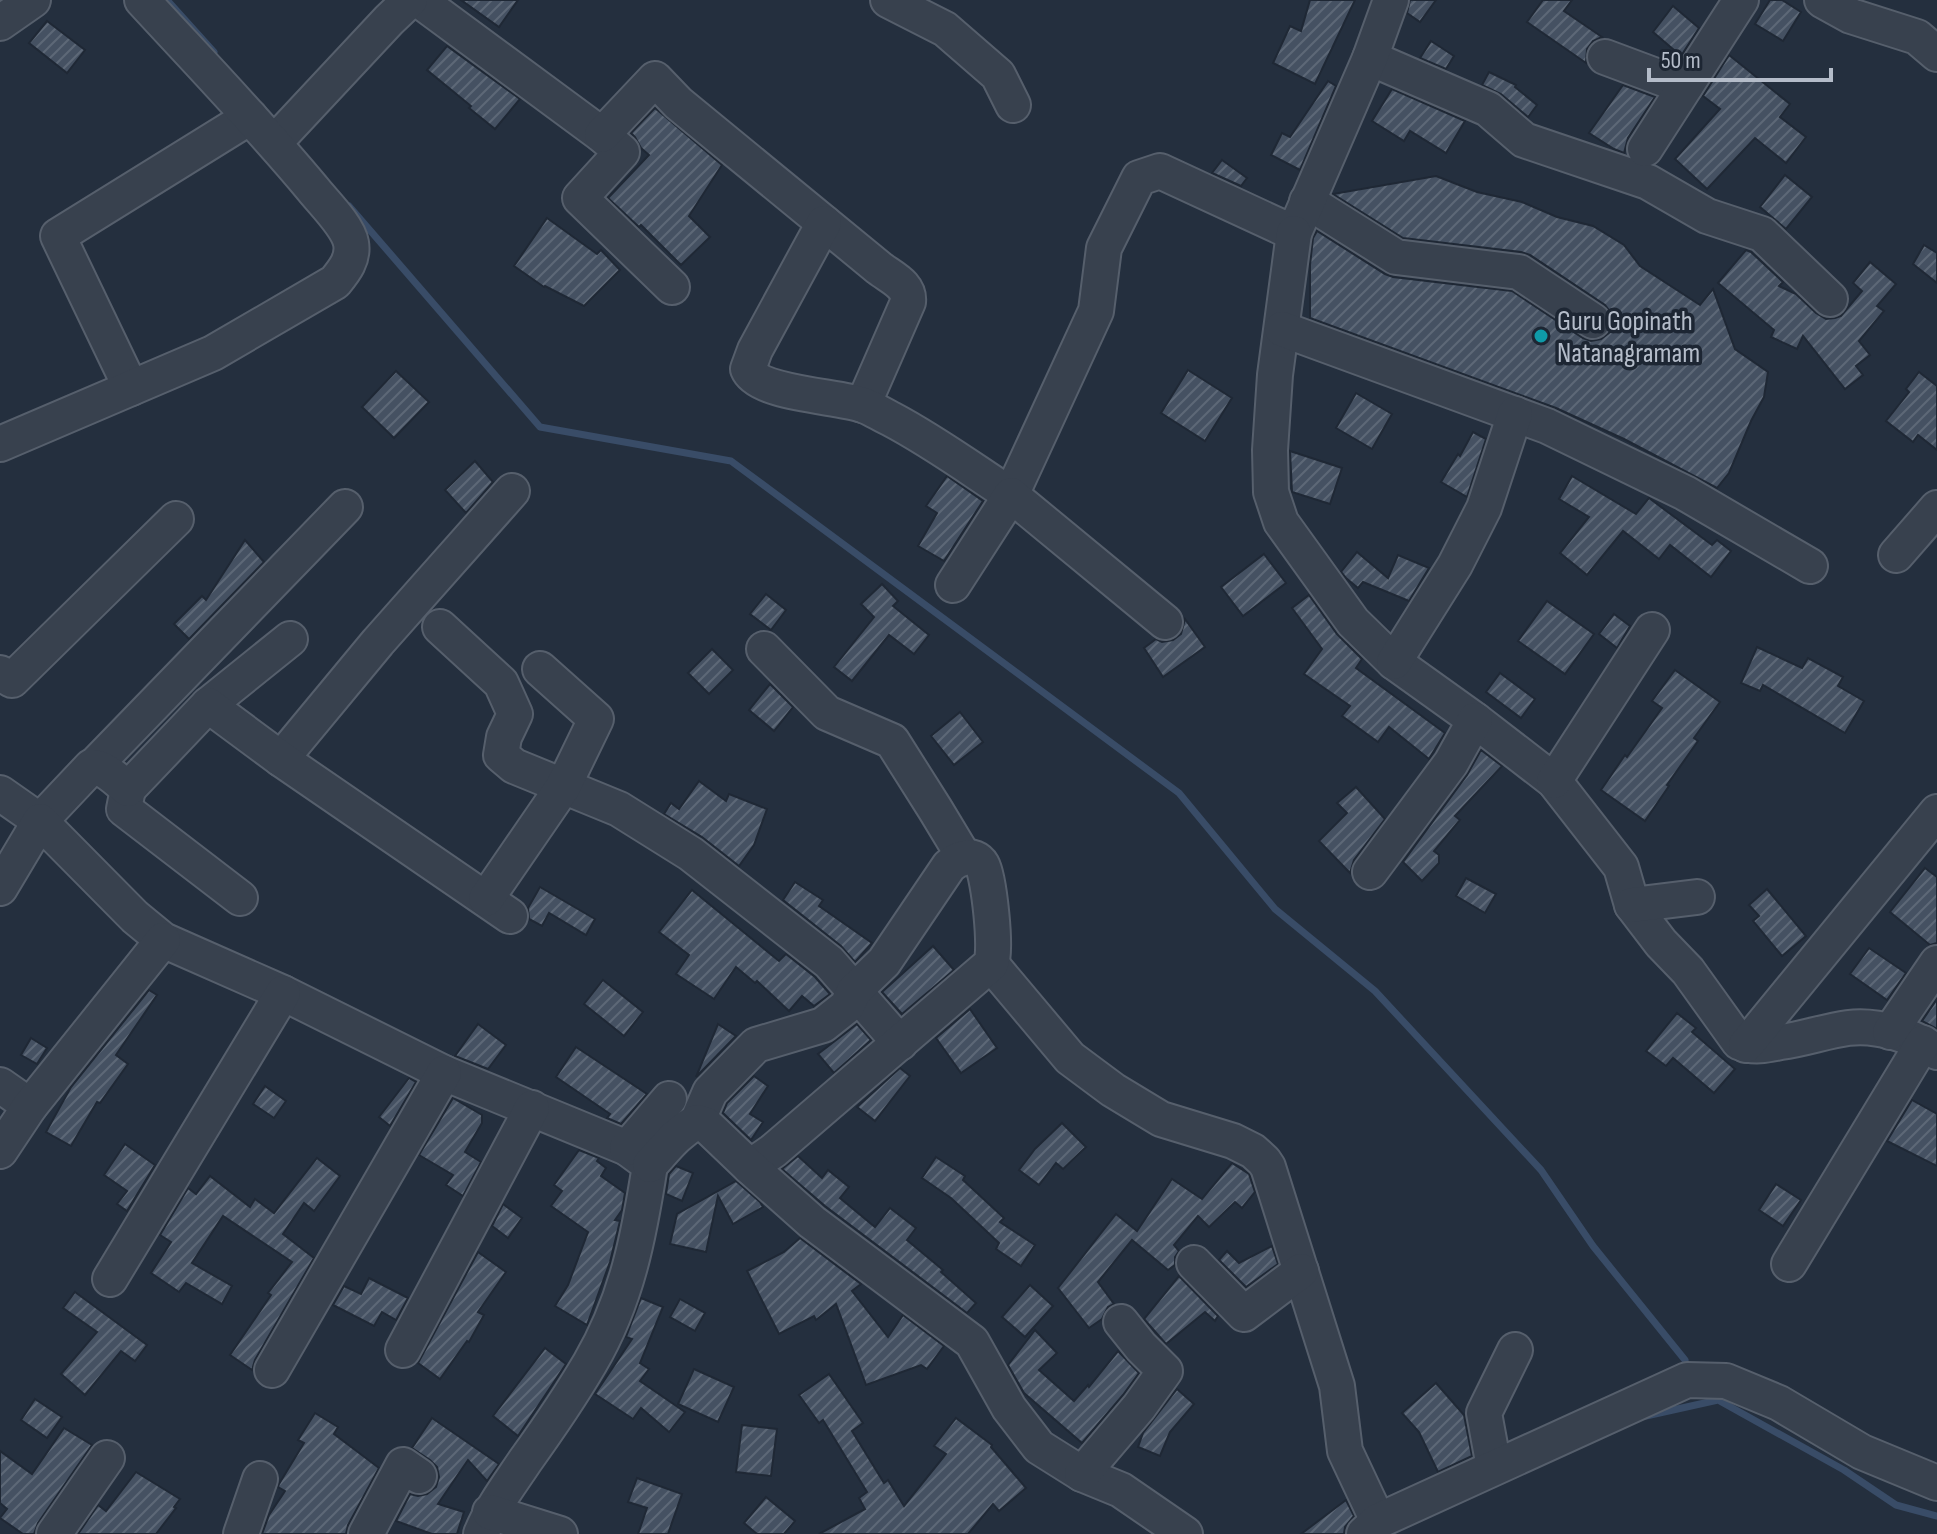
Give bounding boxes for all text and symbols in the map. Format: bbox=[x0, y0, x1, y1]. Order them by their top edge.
scale bar bbox=[1649, 32, 1831, 82]
text: 50 m bbox=[1661, 46, 1701, 75]
place label: Guru Gopinath Natanagramam bbox=[1557, 305, 1700, 370]
marker: Guru Gopinath Natanagramam bbox=[1532, 327, 1550, 345]

